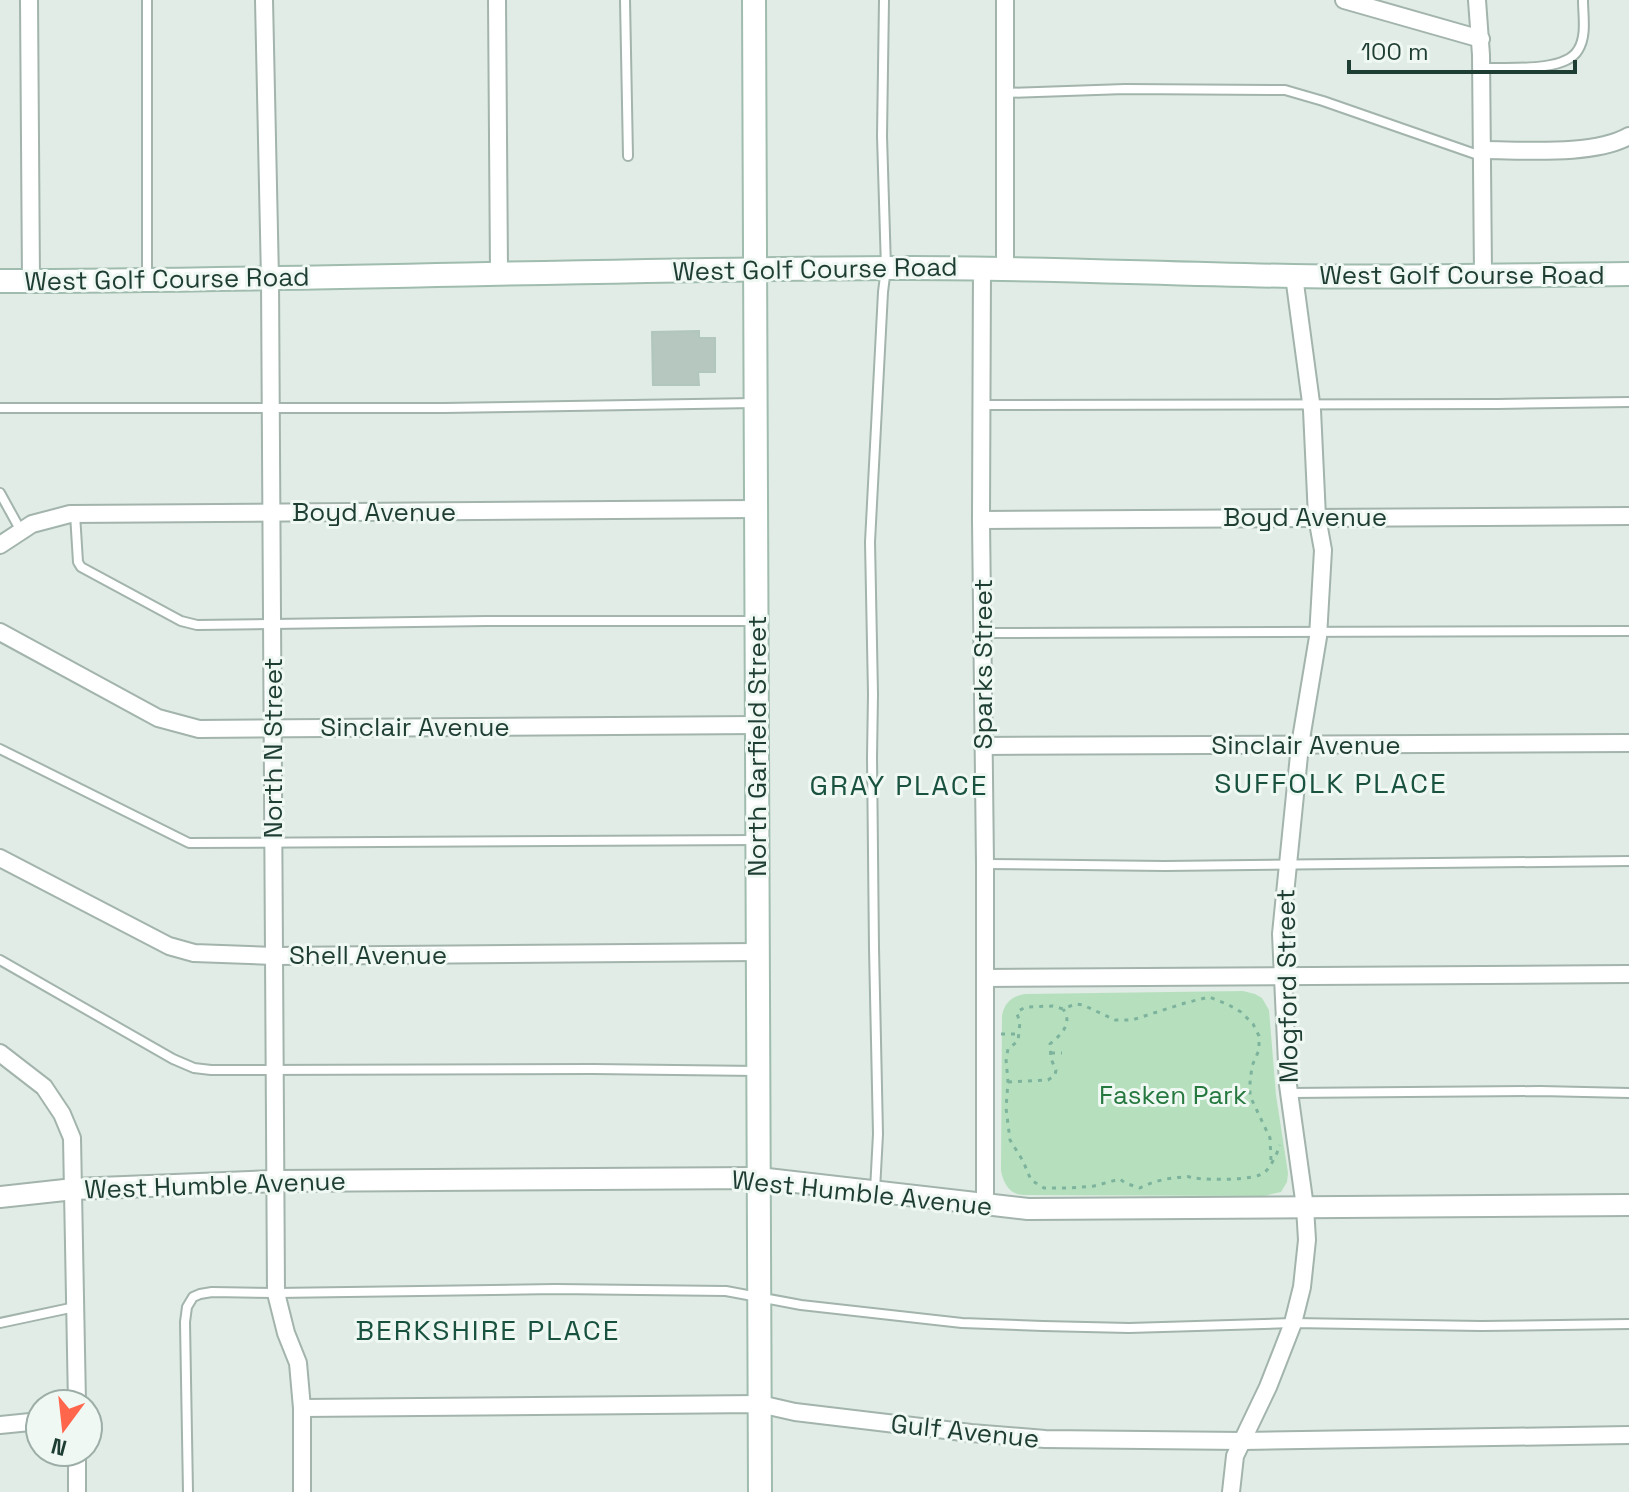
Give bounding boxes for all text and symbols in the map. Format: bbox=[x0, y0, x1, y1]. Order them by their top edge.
scale bar bbox=[1349, 24, 1575, 74]
text: 100 m bbox=[1361, 36, 1429, 67]
street label: West Golf Course Road bbox=[672, 250, 958, 288]
street label: West Golf Course Road bbox=[1319, 258, 1605, 292]
street label: West Golf Course Road bbox=[24, 260, 310, 298]
street label: Boyd Avenue bbox=[292, 495, 456, 529]
street label: Boyd Avenue bbox=[1223, 500, 1387, 534]
street label: Sparks Street bbox=[966, 579, 1000, 749]
street label: North Garfield Street bbox=[740, 615, 774, 877]
street label: North N Street bbox=[256, 657, 290, 839]
street label: Sinclair Avenue bbox=[320, 710, 510, 744]
street label: Sinclair Avenue bbox=[1211, 728, 1401, 762]
district label: SUFFOLK PLACE bbox=[1214, 765, 1448, 801]
district label: GRAY PLACE bbox=[810, 767, 988, 803]
street label: Mogford Street bbox=[1268, 889, 1306, 1083]
street label: Shell Avenue bbox=[289, 938, 447, 972]
park label: Fasken Park bbox=[1099, 1078, 1247, 1112]
street label: West Humble Avenue bbox=[730, 1162, 994, 1224]
street label: West Humble Avenue bbox=[84, 1163, 346, 1207]
district label: BERKSHIRE PLACE bbox=[355, 1312, 621, 1348]
north arrow bbox=[24, 1388, 104, 1468]
street label: Gulf Avenue bbox=[889, 1406, 1041, 1456]
text: N bbox=[48, 1432, 70, 1463]

